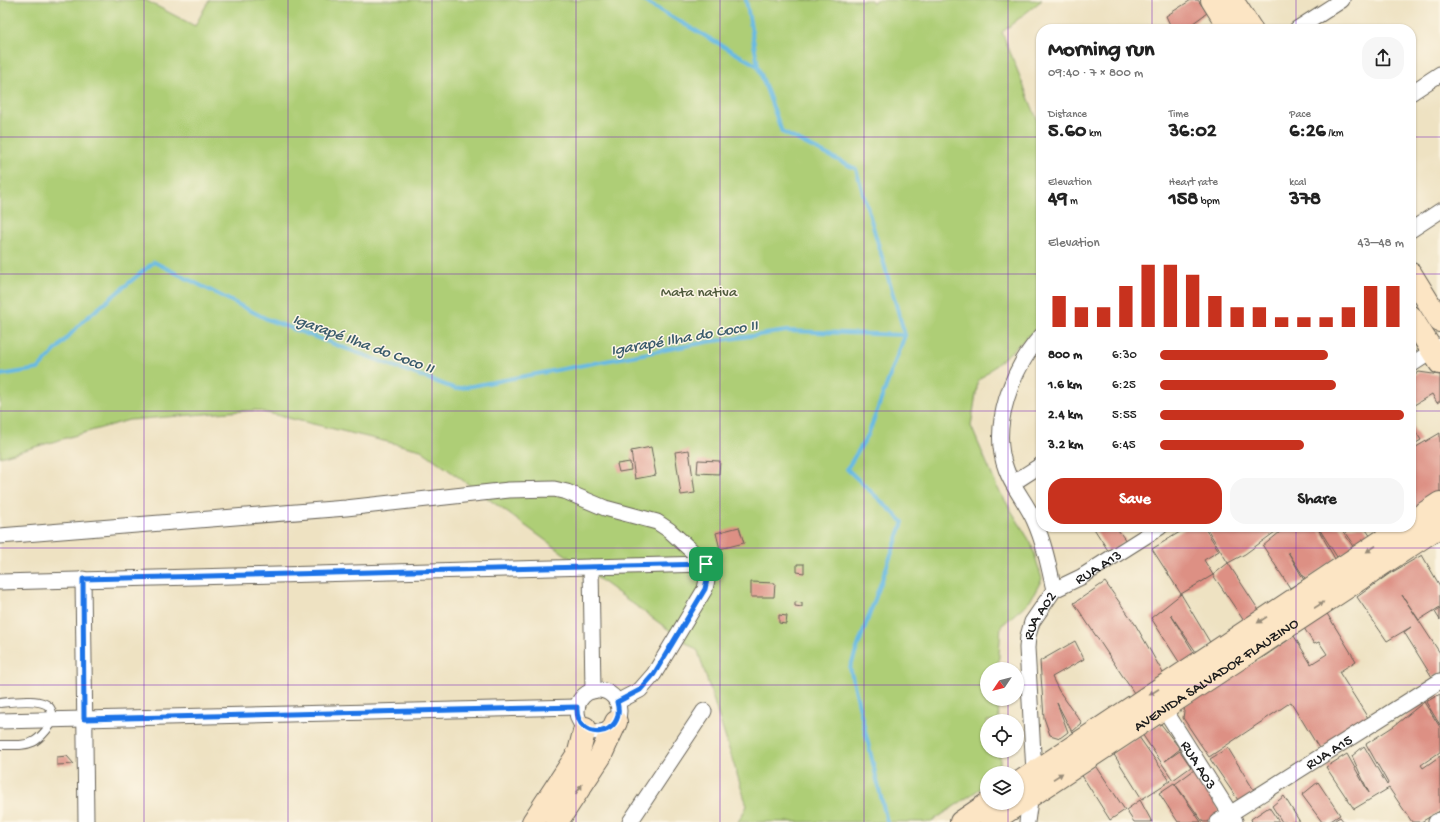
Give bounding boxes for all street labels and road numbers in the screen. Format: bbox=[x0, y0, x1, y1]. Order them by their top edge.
street label: RUA A13 bbox=[1073, 547, 1126, 589]
street label: RUA A02 bbox=[1020, 589, 1061, 642]
street label: AVENIDA SALVADOR FLAUZINO bbox=[1131, 615, 1303, 736]
street label: RUA A15 bbox=[1303, 732, 1356, 775]
street label: RUA A03 bbox=[1176, 738, 1220, 793]

